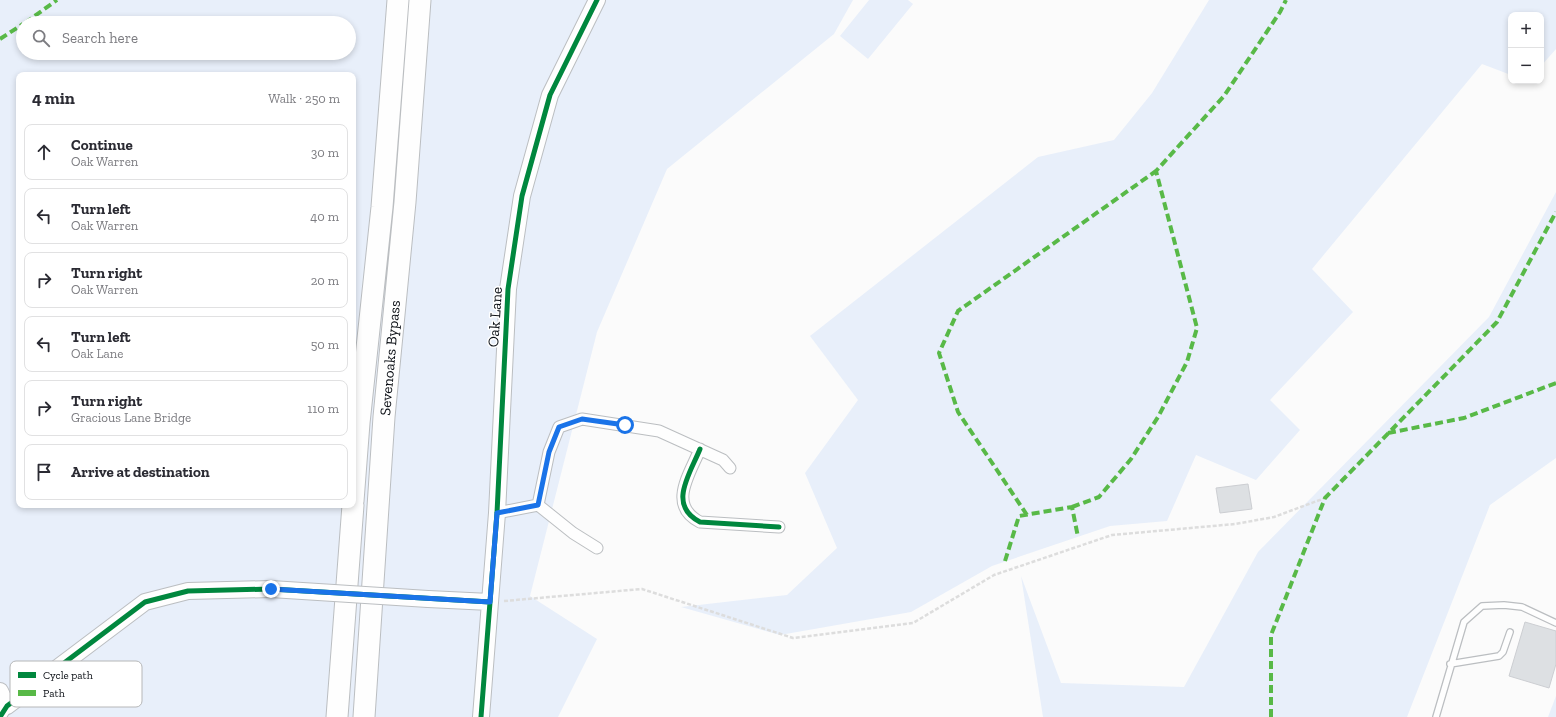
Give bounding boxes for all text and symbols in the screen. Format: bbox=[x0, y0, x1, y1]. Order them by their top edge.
map controls bbox=[1508, 12, 1544, 84]
button: + bbox=[1508, 12, 1544, 48]
search box bbox=[16, 16, 356, 60]
icon: search bbox=[30, 27, 52, 49]
text: Search here bbox=[62, 29, 138, 47]
button: − bbox=[1508, 48, 1544, 84]
text: 4 min bbox=[32, 88, 75, 108]
text: Walk · 250 m bbox=[268, 91, 340, 106]
text: Continue bbox=[71, 136, 133, 154]
icon: ahead bbox=[33, 141, 55, 163]
text: 30 m bbox=[311, 145, 339, 160]
text: Oak Warren bbox=[71, 154, 138, 169]
text: Turn left bbox=[71, 200, 131, 218]
icon: left bbox=[33, 205, 55, 227]
text: 40 m bbox=[310, 209, 339, 224]
text: Oak Warren bbox=[71, 218, 138, 233]
text: Turn right bbox=[71, 264, 142, 282]
icon: right bbox=[33, 269, 55, 291]
text: 20 m bbox=[311, 273, 339, 288]
text: Oak Warren bbox=[71, 282, 138, 297]
street label: Oak Lane bbox=[484, 286, 506, 348]
street label: Sevenoaks Bypass bbox=[376, 300, 404, 416]
text: Turn left bbox=[71, 328, 131, 346]
icon: left bbox=[33, 333, 55, 355]
text: 50 m bbox=[311, 337, 339, 352]
text: Oak Lane bbox=[71, 346, 123, 361]
text: Turn right bbox=[71, 392, 142, 410]
icon: right bbox=[33, 397, 55, 419]
text: 110 m bbox=[307, 401, 339, 416]
text: Gracious Lane Bridge bbox=[71, 410, 191, 425]
route start bbox=[616, 416, 634, 434]
icon: arrive bbox=[33, 461, 55, 483]
text: Arrive at destination bbox=[71, 463, 210, 481]
route end bbox=[262, 580, 280, 598]
legend bbox=[10, 661, 142, 707]
text: Cycle path bbox=[43, 669, 94, 682]
text: Path bbox=[43, 687, 66, 700]

